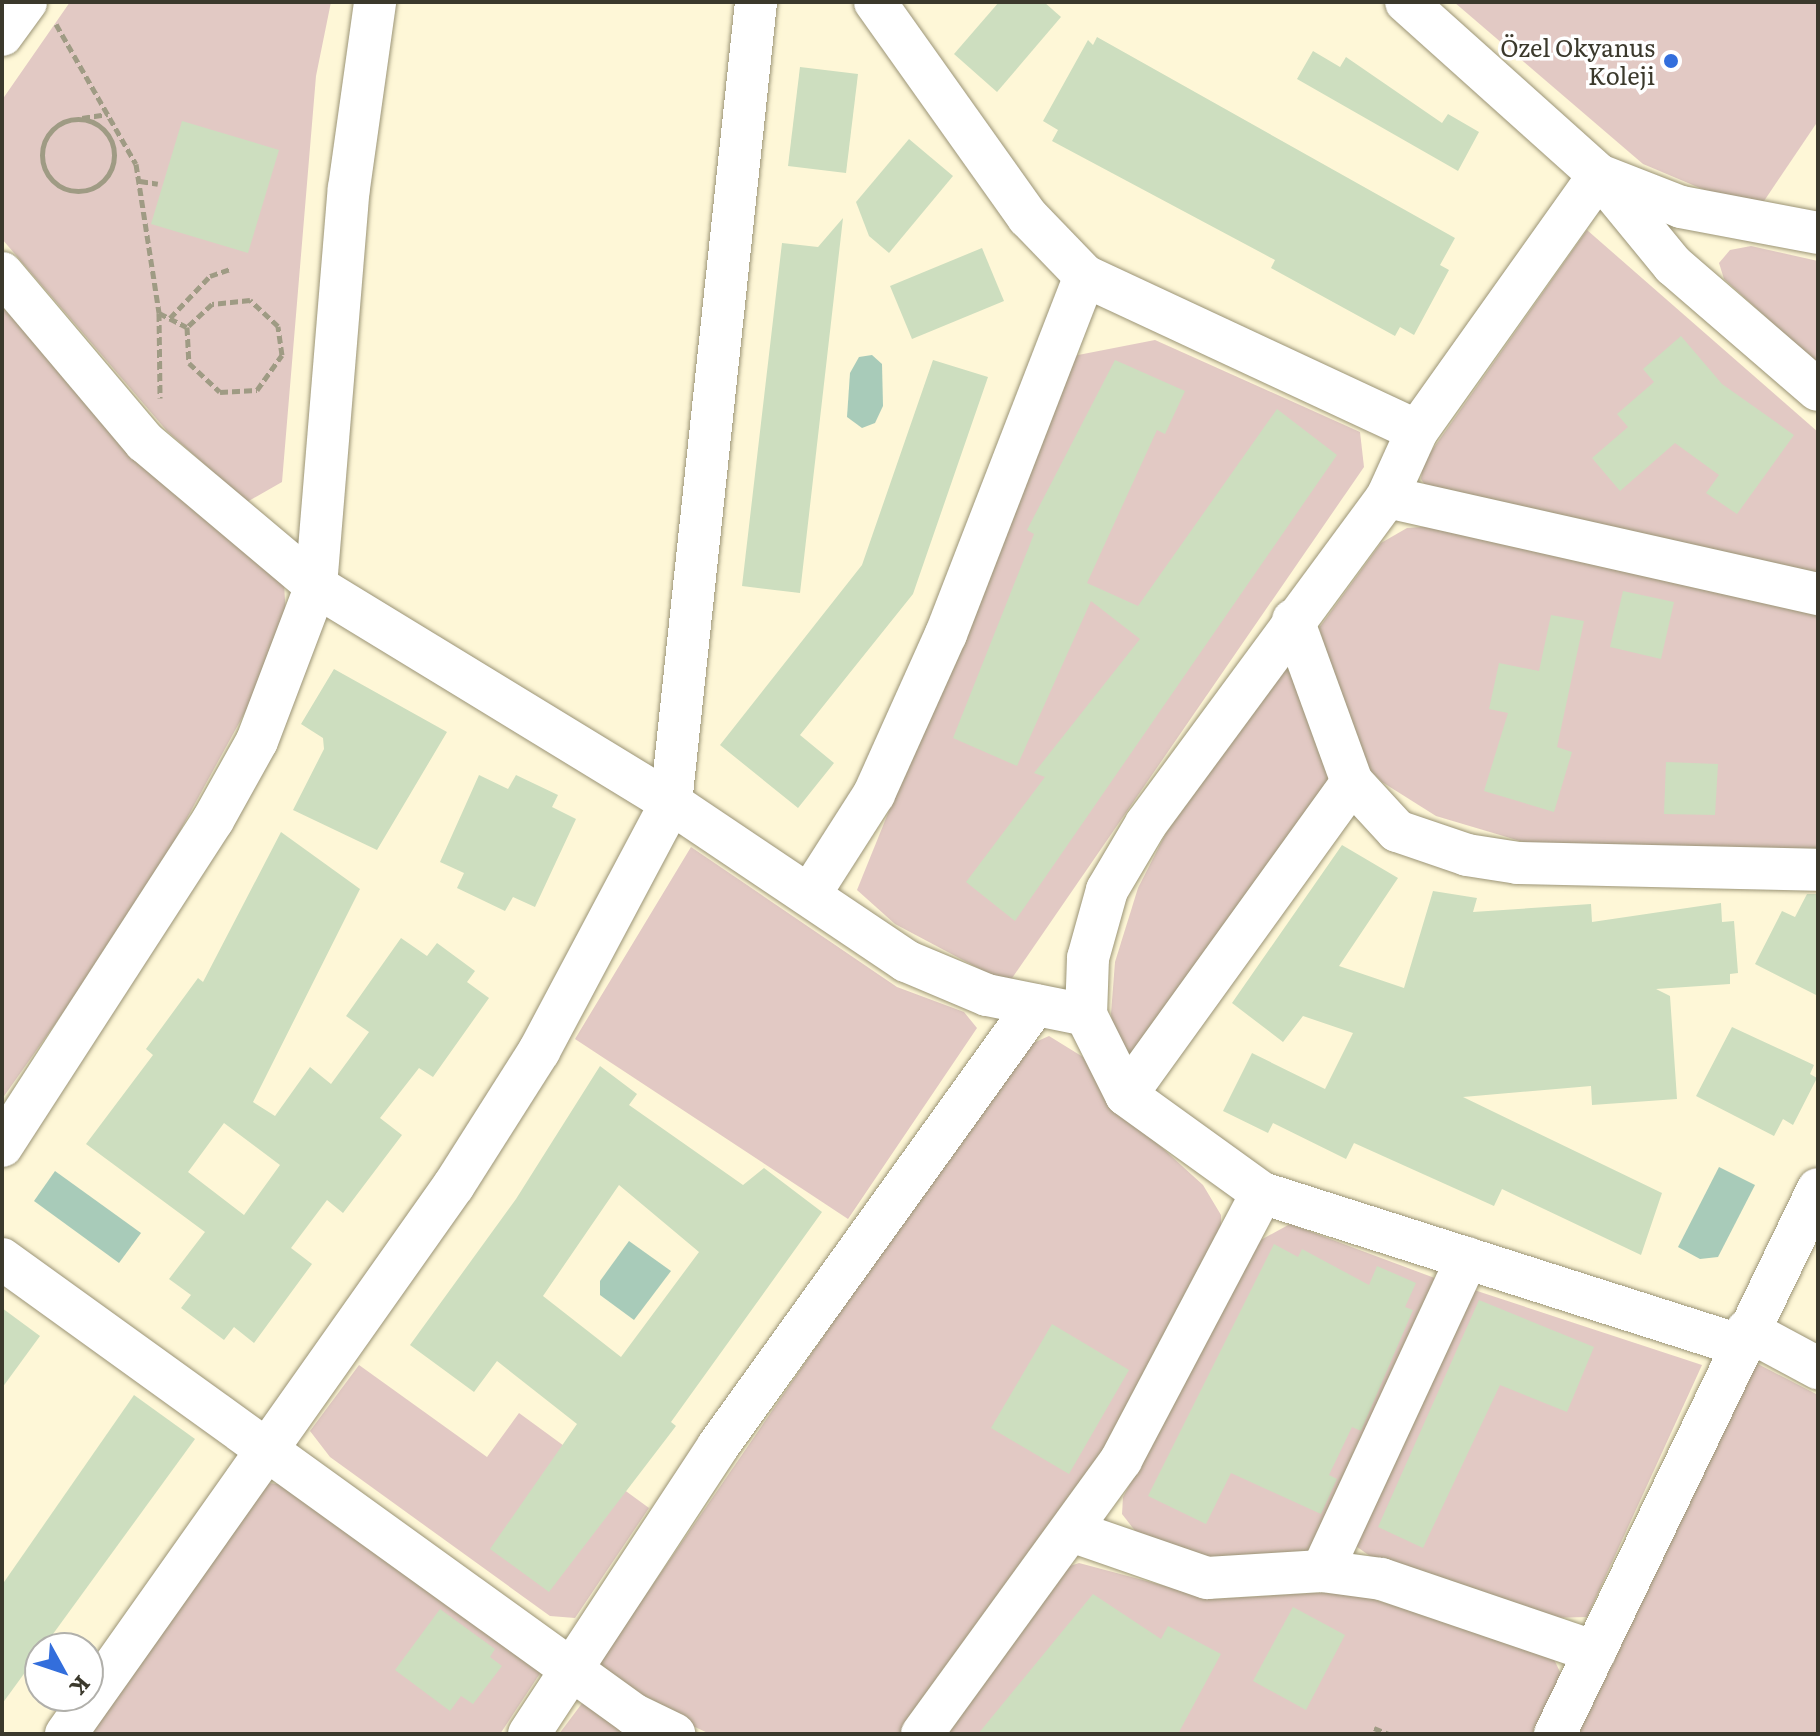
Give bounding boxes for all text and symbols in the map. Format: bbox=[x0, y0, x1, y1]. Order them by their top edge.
place label: Özel Okyanus Koleji bbox=[1500, 33, 1655, 89]
marker: Özel Okyanus Koleji bbox=[1662, 52, 1680, 70]
north arrow bbox=[24, 1632, 104, 1712]
text: K bbox=[63, 1669, 99, 1704]

